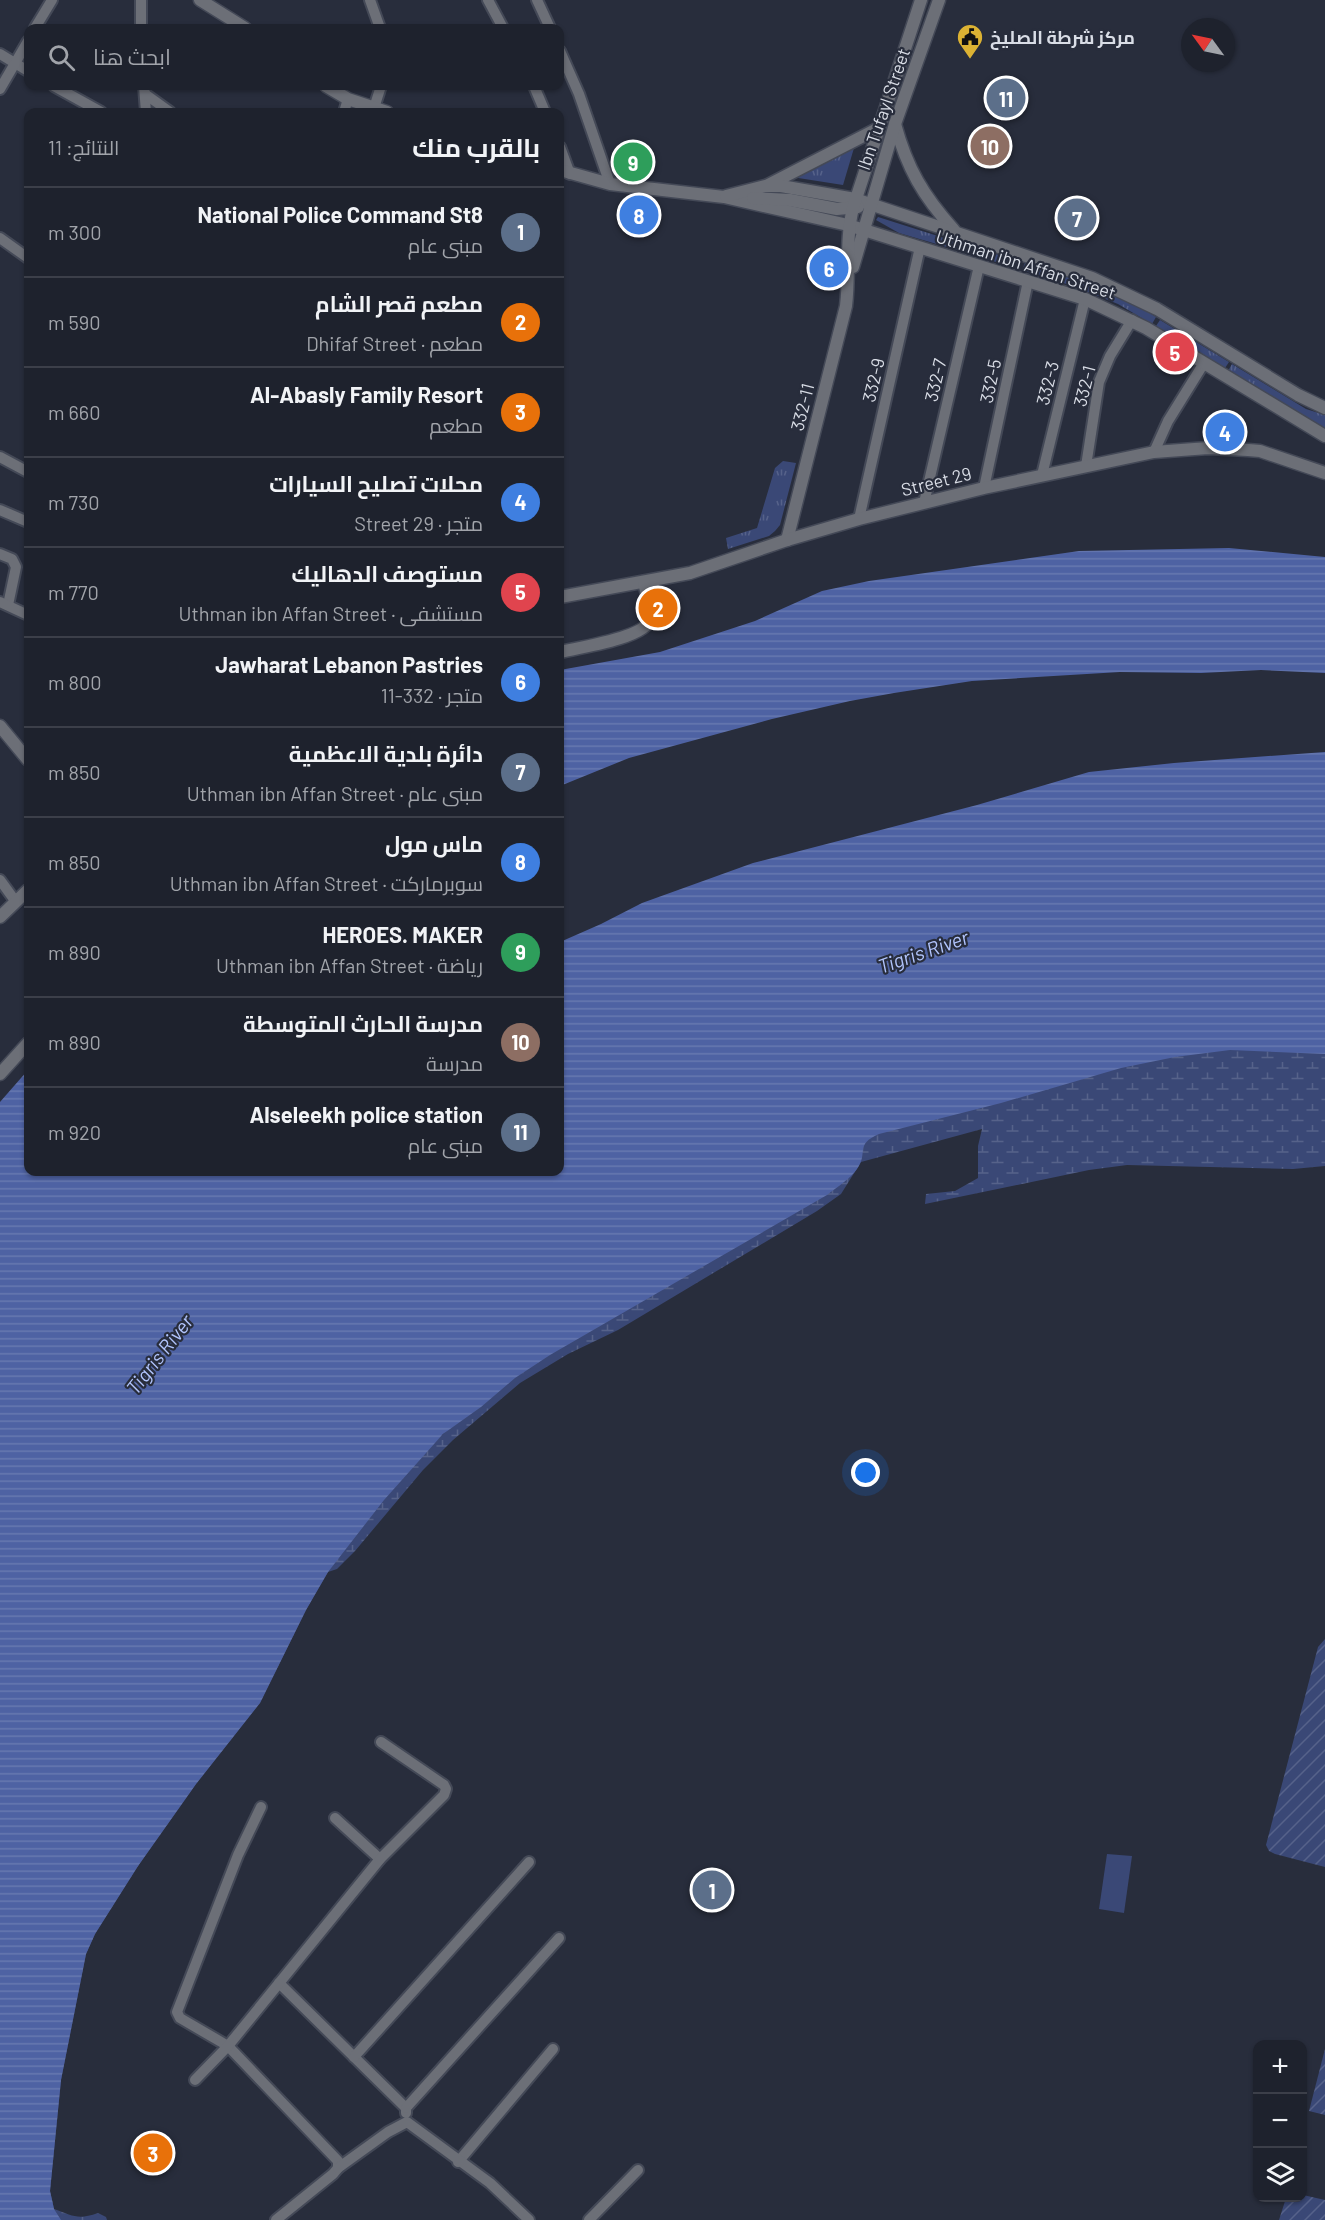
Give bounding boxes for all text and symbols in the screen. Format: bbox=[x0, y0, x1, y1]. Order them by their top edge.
north arrow bbox=[1181, 18, 1235, 72]
public building icon: مركز شرطة الصليخ bbox=[955, 22, 985, 60]
search box bbox=[24, 24, 564, 90]
place label: مركز شرطة الصليخ bbox=[990, 26, 1135, 50]
icon: search bbox=[45, 41, 78, 74]
text: ابحث هنا bbox=[93, 43, 171, 69]
street label: Ibn Tufayl Street bbox=[852, 45, 914, 173]
pin: 11 bbox=[986, 76, 1026, 120]
pin: 10 bbox=[970, 124, 1010, 168]
text: بالقرب منك bbox=[412, 131, 540, 162]
text: النتائج: 11 bbox=[48, 135, 119, 159]
pin: 9 bbox=[614, 140, 652, 184]
pin: 8 bbox=[620, 192, 658, 238]
pin: 7 bbox=[1058, 196, 1096, 240]
text: National Police Command St8 bbox=[197, 201, 483, 227]
text: 300 m bbox=[48, 220, 101, 244]
text: 1 bbox=[517, 220, 524, 244]
street label: Uthman ibn Affan Street bbox=[933, 225, 1119, 303]
text: مبنى عام bbox=[408, 233, 483, 257]
pin: 6 bbox=[810, 246, 848, 290]
text: مطعم قصر الشام bbox=[315, 290, 483, 316]
text: 590 m bbox=[48, 310, 101, 334]
text: 2 bbox=[515, 310, 526, 334]
pin: 5 bbox=[1156, 330, 1194, 374]
text: مطعم · Dhifaf Street bbox=[306, 331, 483, 355]
street label: 332-9 bbox=[857, 356, 889, 404]
street label: 332-7 bbox=[919, 356, 951, 404]
street label: 332-5 bbox=[975, 357, 1005, 405]
street label: 332-3 bbox=[1031, 359, 1063, 407]
street label: 332-1 bbox=[1068, 363, 1100, 409]
text: Al-Abasly Family Resort bbox=[250, 381, 483, 407]
street label: 332-11 bbox=[786, 381, 818, 433]
text: 660 m bbox=[48, 400, 100, 424]
text: 3 bbox=[515, 400, 526, 424]
pin: 4 bbox=[1206, 410, 1244, 454]
text: مطعم bbox=[429, 413, 483, 437]
street label: Street 29 bbox=[899, 462, 973, 500]
text: محلات تصليح السيارات bbox=[269, 470, 483, 496]
text: 730 m bbox=[48, 490, 100, 514]
text: 4 bbox=[514, 490, 527, 514]
text: متجر · Street 29 bbox=[354, 511, 483, 535]
text: مستوصف الدهاليك bbox=[292, 560, 483, 586]
text: 770 m bbox=[48, 580, 99, 604]
text: 5 bbox=[515, 580, 526, 604]
pin: 2 bbox=[638, 586, 678, 630]
text: مستشفى · Uthman ibn Affan Street bbox=[178, 601, 483, 625]
text: Jawharat Lebanon Pastries bbox=[215, 651, 483, 677]
text: 800 m bbox=[48, 670, 102, 694]
text: 6 bbox=[515, 670, 526, 694]
text: متجر · 332-11 bbox=[381, 683, 483, 707]
text: دائرة بلدية الاعظمية bbox=[289, 740, 483, 766]
text: 850 m bbox=[48, 760, 101, 784]
text: 7 bbox=[516, 760, 525, 784]
text: مبنى عام · Uthman ibn Affan Street bbox=[187, 781, 483, 805]
text: ماس مول bbox=[385, 830, 483, 856]
text: 850 m bbox=[48, 850, 101, 874]
text: 8 bbox=[515, 850, 526, 874]
text: سوبرماركت · Uthman ibn Affan Street bbox=[170, 871, 483, 895]
text: HEROES. MAKER bbox=[322, 921, 483, 947]
water label: Tigris River bbox=[874, 924, 972, 978]
text: 890 m bbox=[48, 940, 101, 964]
text: 9 bbox=[515, 940, 526, 964]
text: رياضة · Uthman ibn Affan Street bbox=[216, 953, 483, 977]
text: مدرسة الحارث المتوسطة bbox=[243, 1010, 483, 1036]
text: 890 m bbox=[48, 1030, 101, 1054]
text: 10 bbox=[511, 1030, 530, 1054]
text: مدرسة bbox=[426, 1051, 483, 1075]
text: Alseleekh police station bbox=[249, 1101, 483, 1127]
text: 920 m bbox=[48, 1120, 101, 1144]
text: 11 bbox=[513, 1120, 528, 1144]
text: مبنى عام bbox=[408, 1133, 483, 1157]
water label: Tigris River bbox=[120, 1309, 198, 1399]
your location bbox=[851, 1458, 880, 1487]
pin: 1 bbox=[692, 1868, 732, 1912]
map controls bbox=[1253, 2040, 1307, 2202]
button: + bbox=[1253, 2040, 1307, 2094]
button: − bbox=[1253, 2094, 1307, 2148]
pin: 3 bbox=[134, 2130, 172, 2176]
button: layers bbox=[1253, 2148, 1307, 2202]

